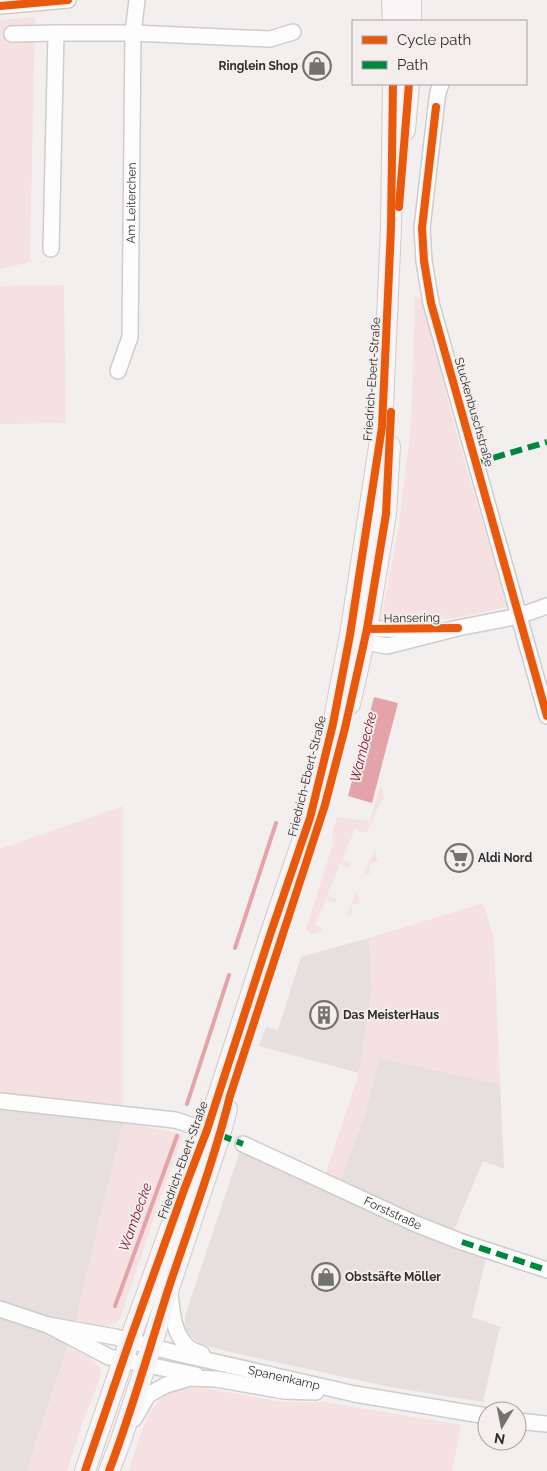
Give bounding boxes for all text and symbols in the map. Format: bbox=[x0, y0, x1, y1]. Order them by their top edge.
legend bbox=[352, 20, 527, 85]
text: Cycle path bbox=[397, 31, 471, 49]
shop icon: Ringlein Shop bbox=[302, 51, 332, 81]
text: Path bbox=[397, 56, 428, 74]
place label: Ringlein Shop bbox=[219, 59, 298, 73]
street label: Am Leiterchen bbox=[124, 162, 139, 244]
street label: Friedrich-Ebert-Straße bbox=[361, 317, 383, 441]
street label: Stuckenbuschstraße bbox=[452, 356, 496, 468]
street label: Hansering bbox=[384, 611, 440, 625]
water label: Wambecke bbox=[347, 710, 380, 784]
street label: Friedrich-Ebert-Straße bbox=[285, 714, 329, 838]
supermarket icon: Aldi Nord bbox=[444, 843, 474, 873]
place label: Aldi Nord bbox=[478, 851, 532, 865]
building icon: Das MeisterHaus bbox=[309, 1000, 339, 1030]
place label: Das MeisterHaus bbox=[343, 1008, 439, 1022]
street label: Friedrich-Ebert-Straße bbox=[155, 1099, 211, 1221]
water label: Wambecke bbox=[115, 1180, 155, 1254]
street label: Forststraße bbox=[362, 1194, 424, 1233]
shop icon: Obstsäfte Möller bbox=[311, 1262, 341, 1292]
place label: Obstsäfte Möller bbox=[345, 1270, 441, 1284]
street label: Spanenkamp bbox=[247, 1363, 322, 1393]
north arrow bbox=[477, 1401, 527, 1451]
text: N bbox=[493, 1430, 506, 1448]

